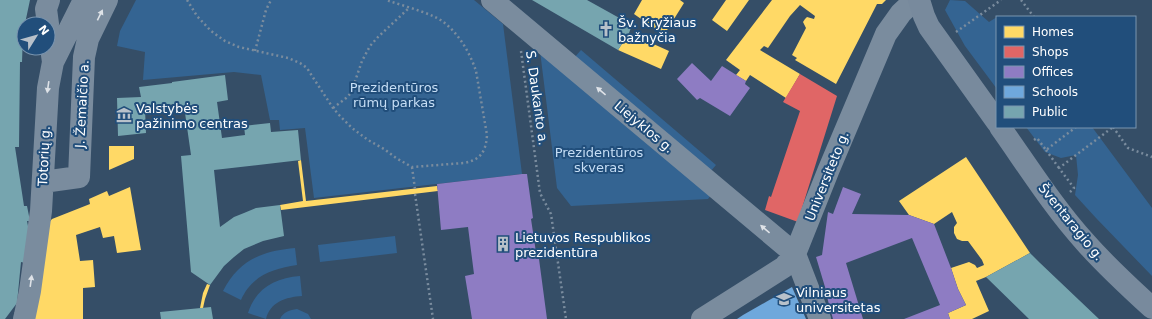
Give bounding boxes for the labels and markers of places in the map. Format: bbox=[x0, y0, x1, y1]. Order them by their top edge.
place label: Šv. Kryžiaus bažnyčia bbox=[618, 15, 696, 45]
church icon: Šv. Kryžiaus bažnyčia bbox=[597, 20, 615, 38]
place label: Valstybės pažinimo centras bbox=[136, 101, 248, 131]
museum icon: Valstybės pažinimo centras bbox=[115, 106, 133, 124]
place label: Lietuvos Respublikos prezidentūra bbox=[515, 230, 651, 260]
building icon: Lietuvos Respublikos prezidentūra bbox=[494, 235, 512, 253]
place label: Vilniaus universitetas bbox=[796, 285, 881, 315]
school or university icon: Vilniaus universitetas bbox=[775, 290, 793, 308]

